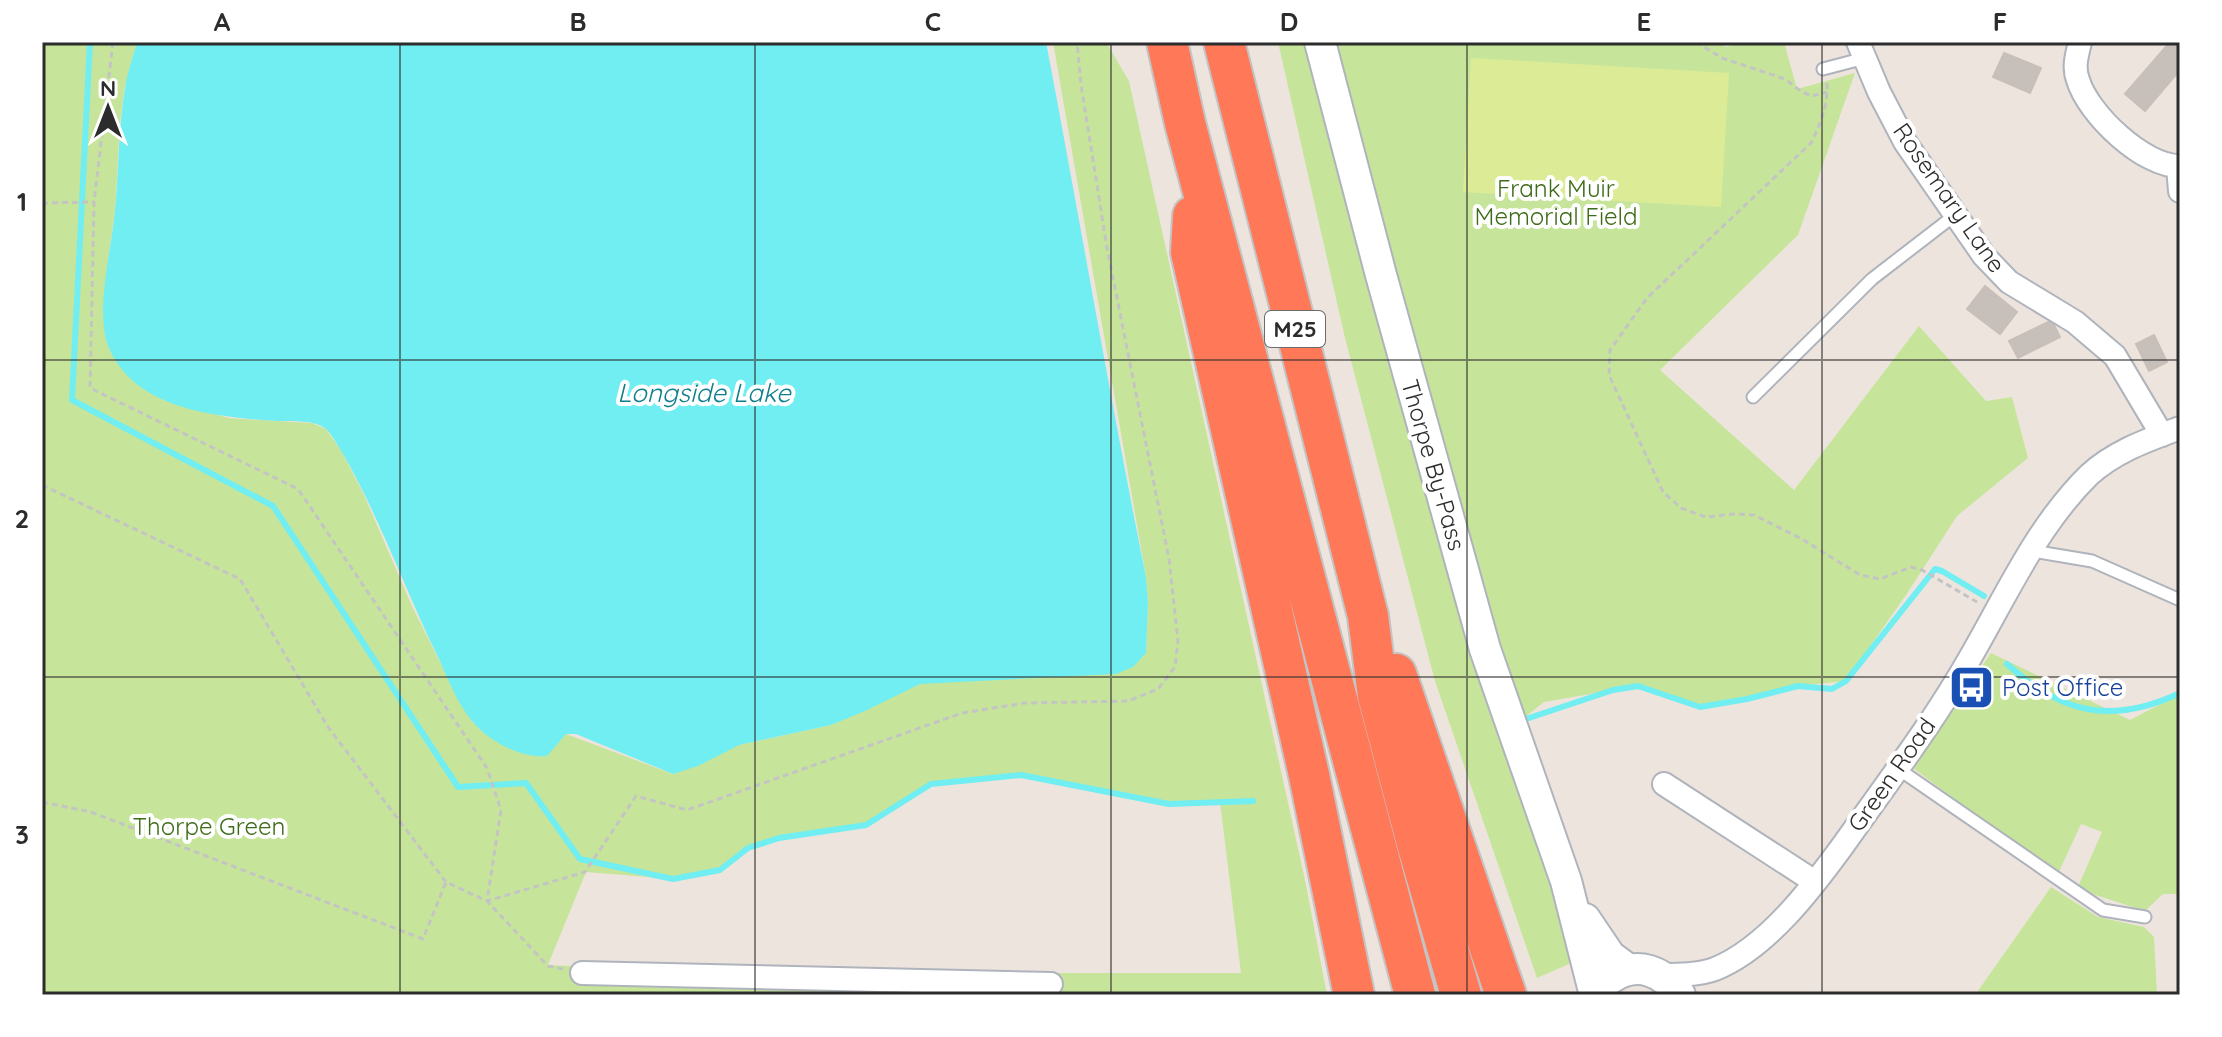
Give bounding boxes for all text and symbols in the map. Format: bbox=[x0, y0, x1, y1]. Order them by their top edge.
text: A bbox=[214, 5, 231, 38]
text: B bbox=[569, 5, 587, 38]
text: C bbox=[925, 5, 941, 38]
text: D bbox=[1280, 5, 1298, 38]
text: E bbox=[1637, 5, 1651, 38]
text: F bbox=[1993, 5, 2007, 38]
north arrow bbox=[68, 68, 148, 148]
text: N bbox=[100, 74, 116, 102]
street label: Rosemary Lane bbox=[1887, 117, 2013, 278]
park label: Frank Muir Memorial Field bbox=[1475, 173, 1637, 231]
text: 1 bbox=[17, 185, 27, 218]
road number: M25 bbox=[1265, 311, 1325, 347]
water label: Longside Lake bbox=[617, 376, 792, 409]
street label: Thorpe By-Pass bbox=[1395, 376, 1473, 554]
text: 2 bbox=[15, 502, 29, 535]
bus stop icon: Post Office bbox=[1947, 664, 1995, 712]
place label: Post Office bbox=[2002, 672, 2123, 702]
street label: Green Road bbox=[1841, 712, 1941, 837]
park label: Thorpe Green bbox=[133, 811, 285, 841]
text: 3 bbox=[15, 818, 29, 851]

